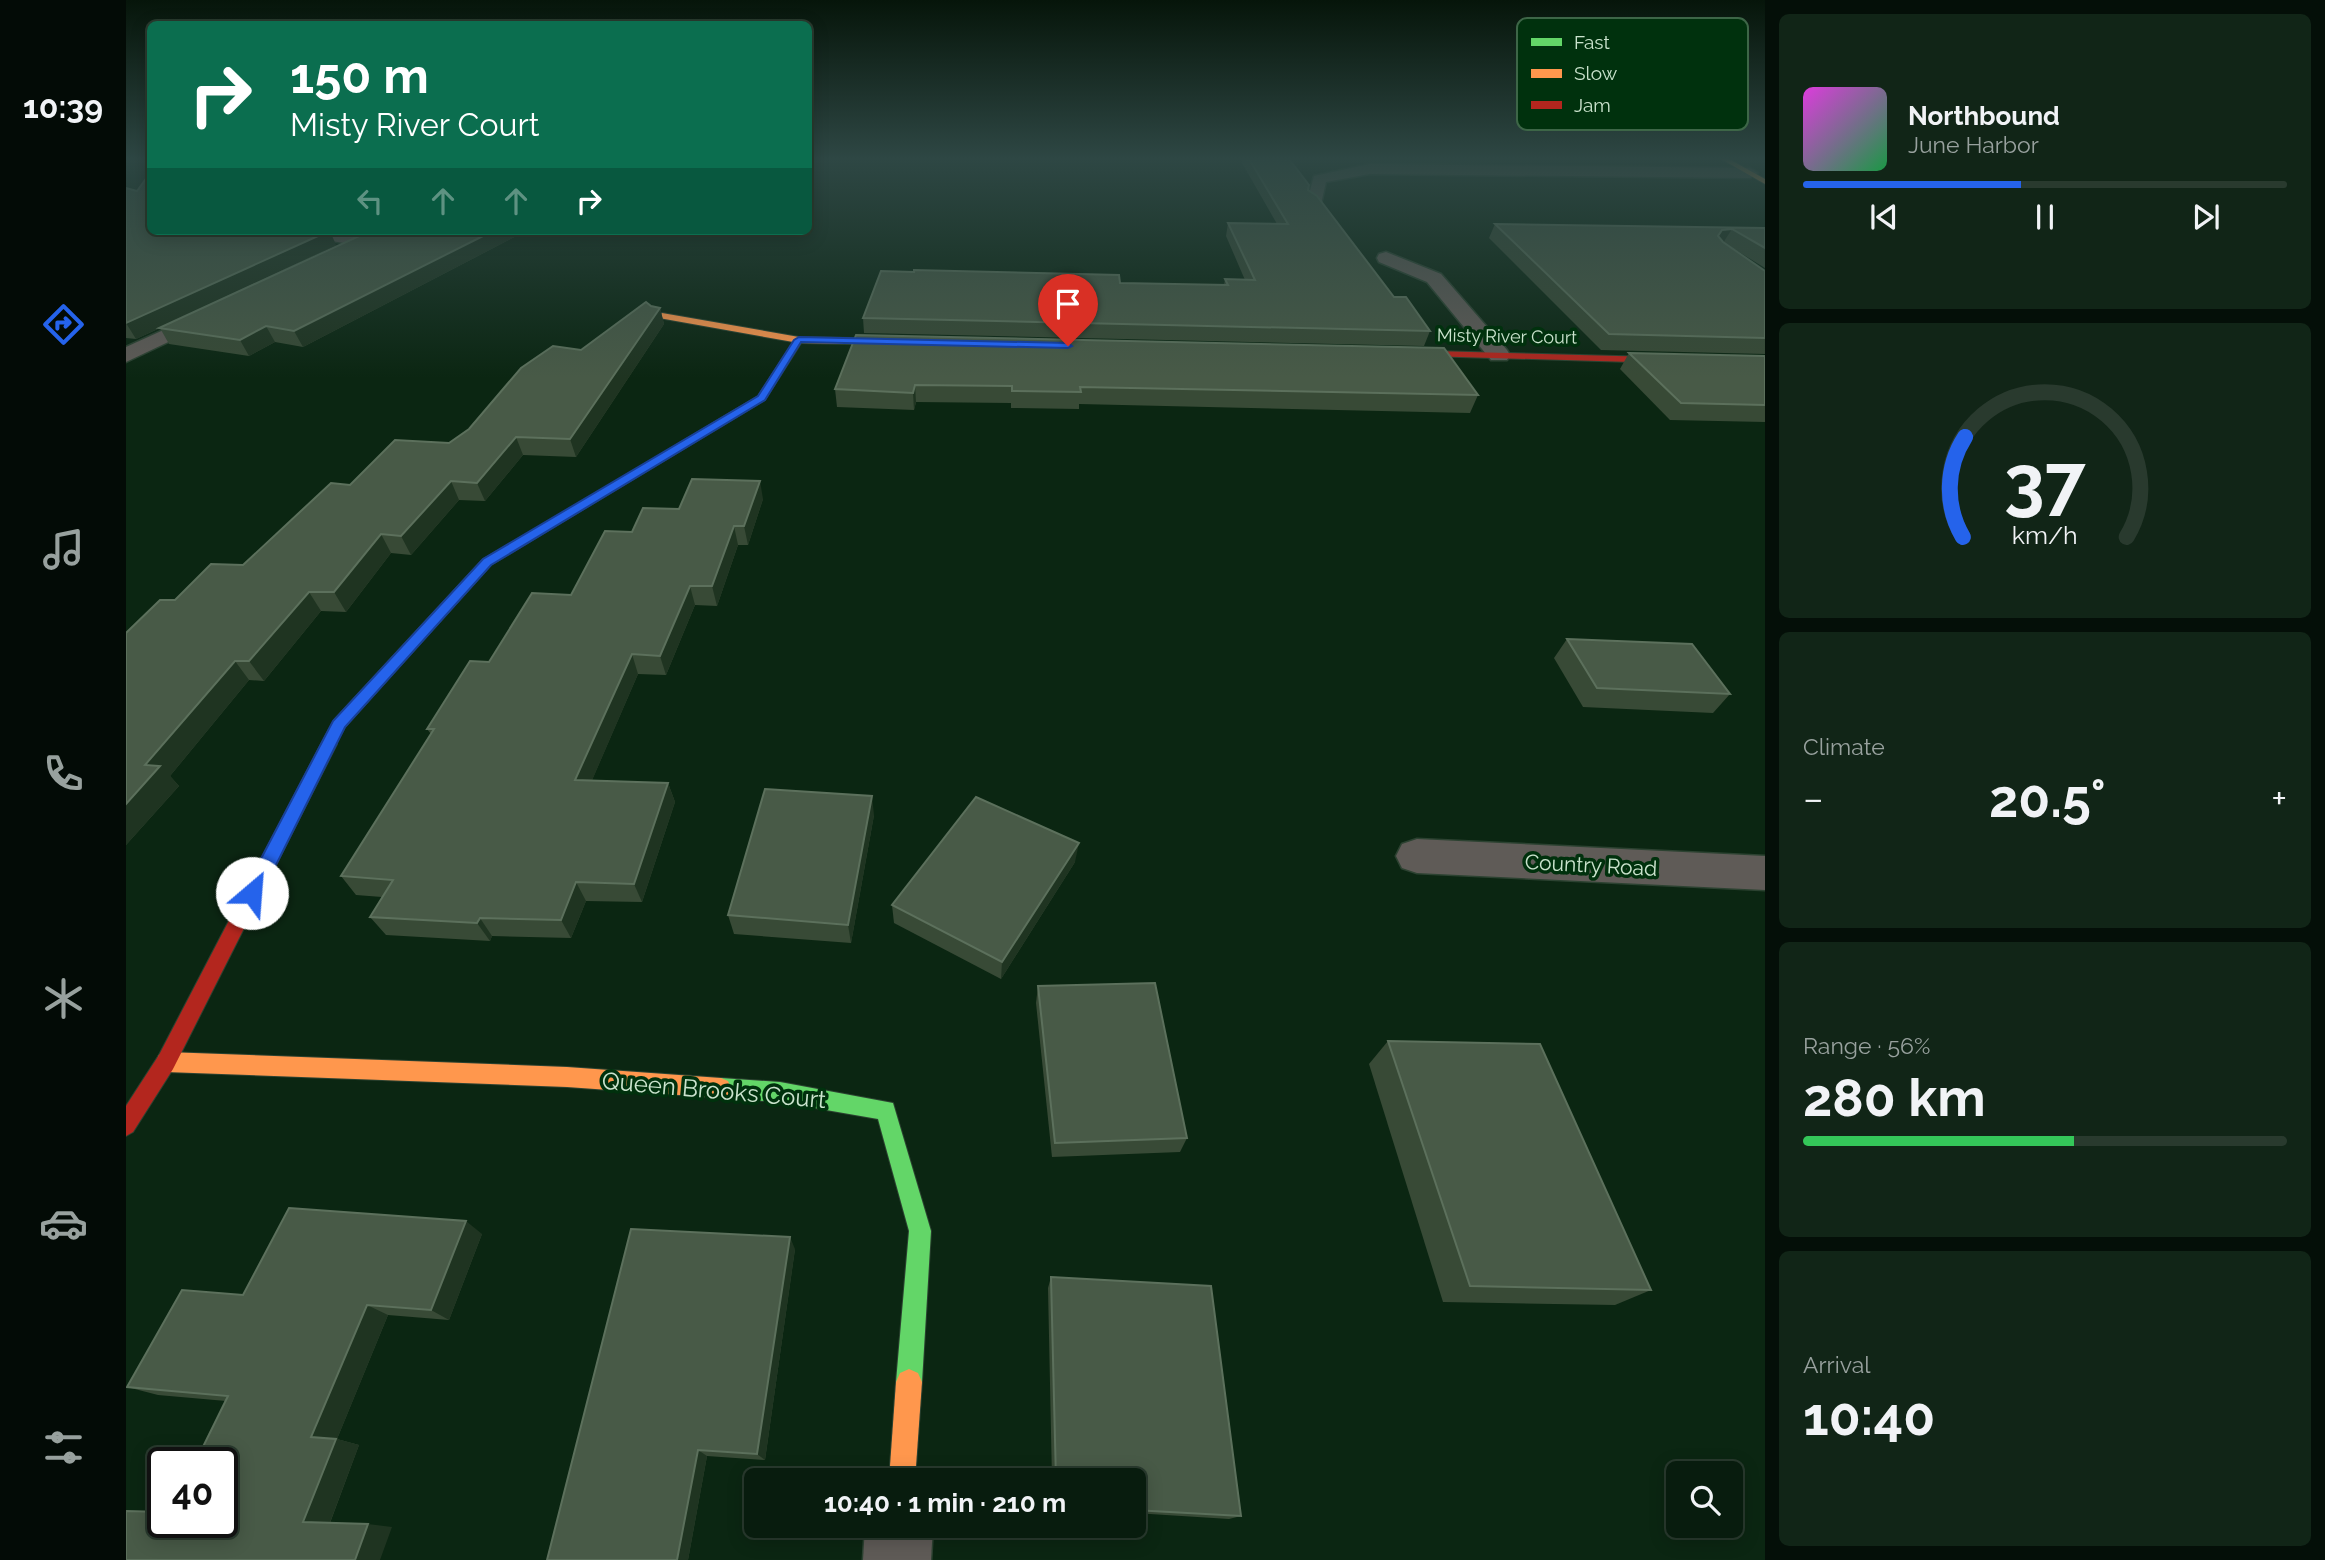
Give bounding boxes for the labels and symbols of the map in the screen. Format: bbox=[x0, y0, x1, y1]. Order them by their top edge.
legend bbox=[1517, 18, 1748, 130]
text: Fast bbox=[1574, 31, 1610, 53]
text: Slow bbox=[1574, 62, 1618, 84]
text: Jam bbox=[1574, 94, 1611, 116]
pin bbox=[1038, 274, 1098, 346]
street label: Misty River Court bbox=[1437, 324, 1577, 348]
street label: Country Road bbox=[1524, 849, 1658, 881]
position arrow bbox=[215, 856, 289, 930]
street label: Queen Brooks Court bbox=[601, 1066, 827, 1114]
speed limit sign: 40 bbox=[147, 1447, 238, 1538]

